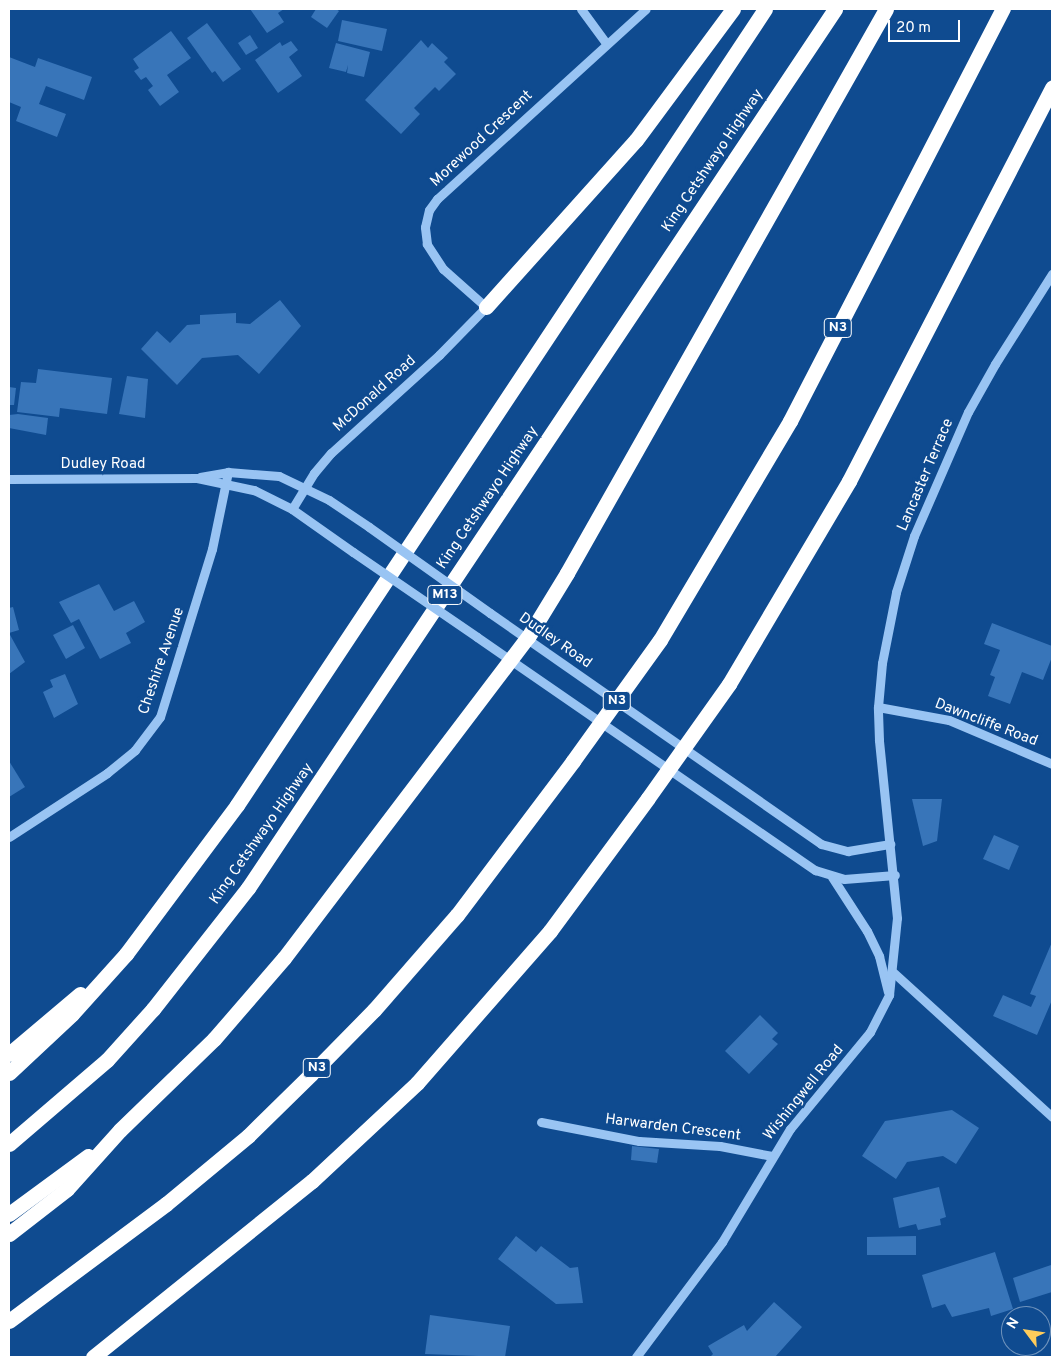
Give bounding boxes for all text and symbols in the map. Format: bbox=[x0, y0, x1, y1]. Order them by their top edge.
scale bar bbox=[891, 10, 964, 42]
text: 20 m bbox=[896, 19, 931, 38]
street label: King Cetshwayo Highway bbox=[658, 86, 768, 236]
street label: Morewood Crescent bbox=[427, 87, 537, 191]
road number: N3 bbox=[823, 316, 853, 339]
street label: McDonald Road bbox=[330, 352, 420, 436]
street label: Lancaster Terrace bbox=[894, 416, 958, 534]
street label: King Cetshwayo Highway bbox=[433, 423, 543, 573]
street label: Dudley Road bbox=[61, 456, 145, 474]
road number: M13 bbox=[426, 584, 464, 606]
street label: Cheshire Avenue bbox=[135, 605, 189, 717]
street label: Dudley Road bbox=[515, 609, 595, 673]
road number: N3 bbox=[602, 689, 632, 712]
street label: Dawncliffe Road bbox=[932, 695, 1040, 751]
street label: King Cetshwayo Highway bbox=[206, 760, 318, 908]
street label: Wishingwell Road bbox=[760, 1042, 848, 1144]
road number: N3 bbox=[302, 1056, 332, 1080]
street label: Harwarden Crescent bbox=[604, 1111, 742, 1145]
north arrow bbox=[1001, 1306, 1051, 1356]
text: N bbox=[1004, 1315, 1023, 1332]

